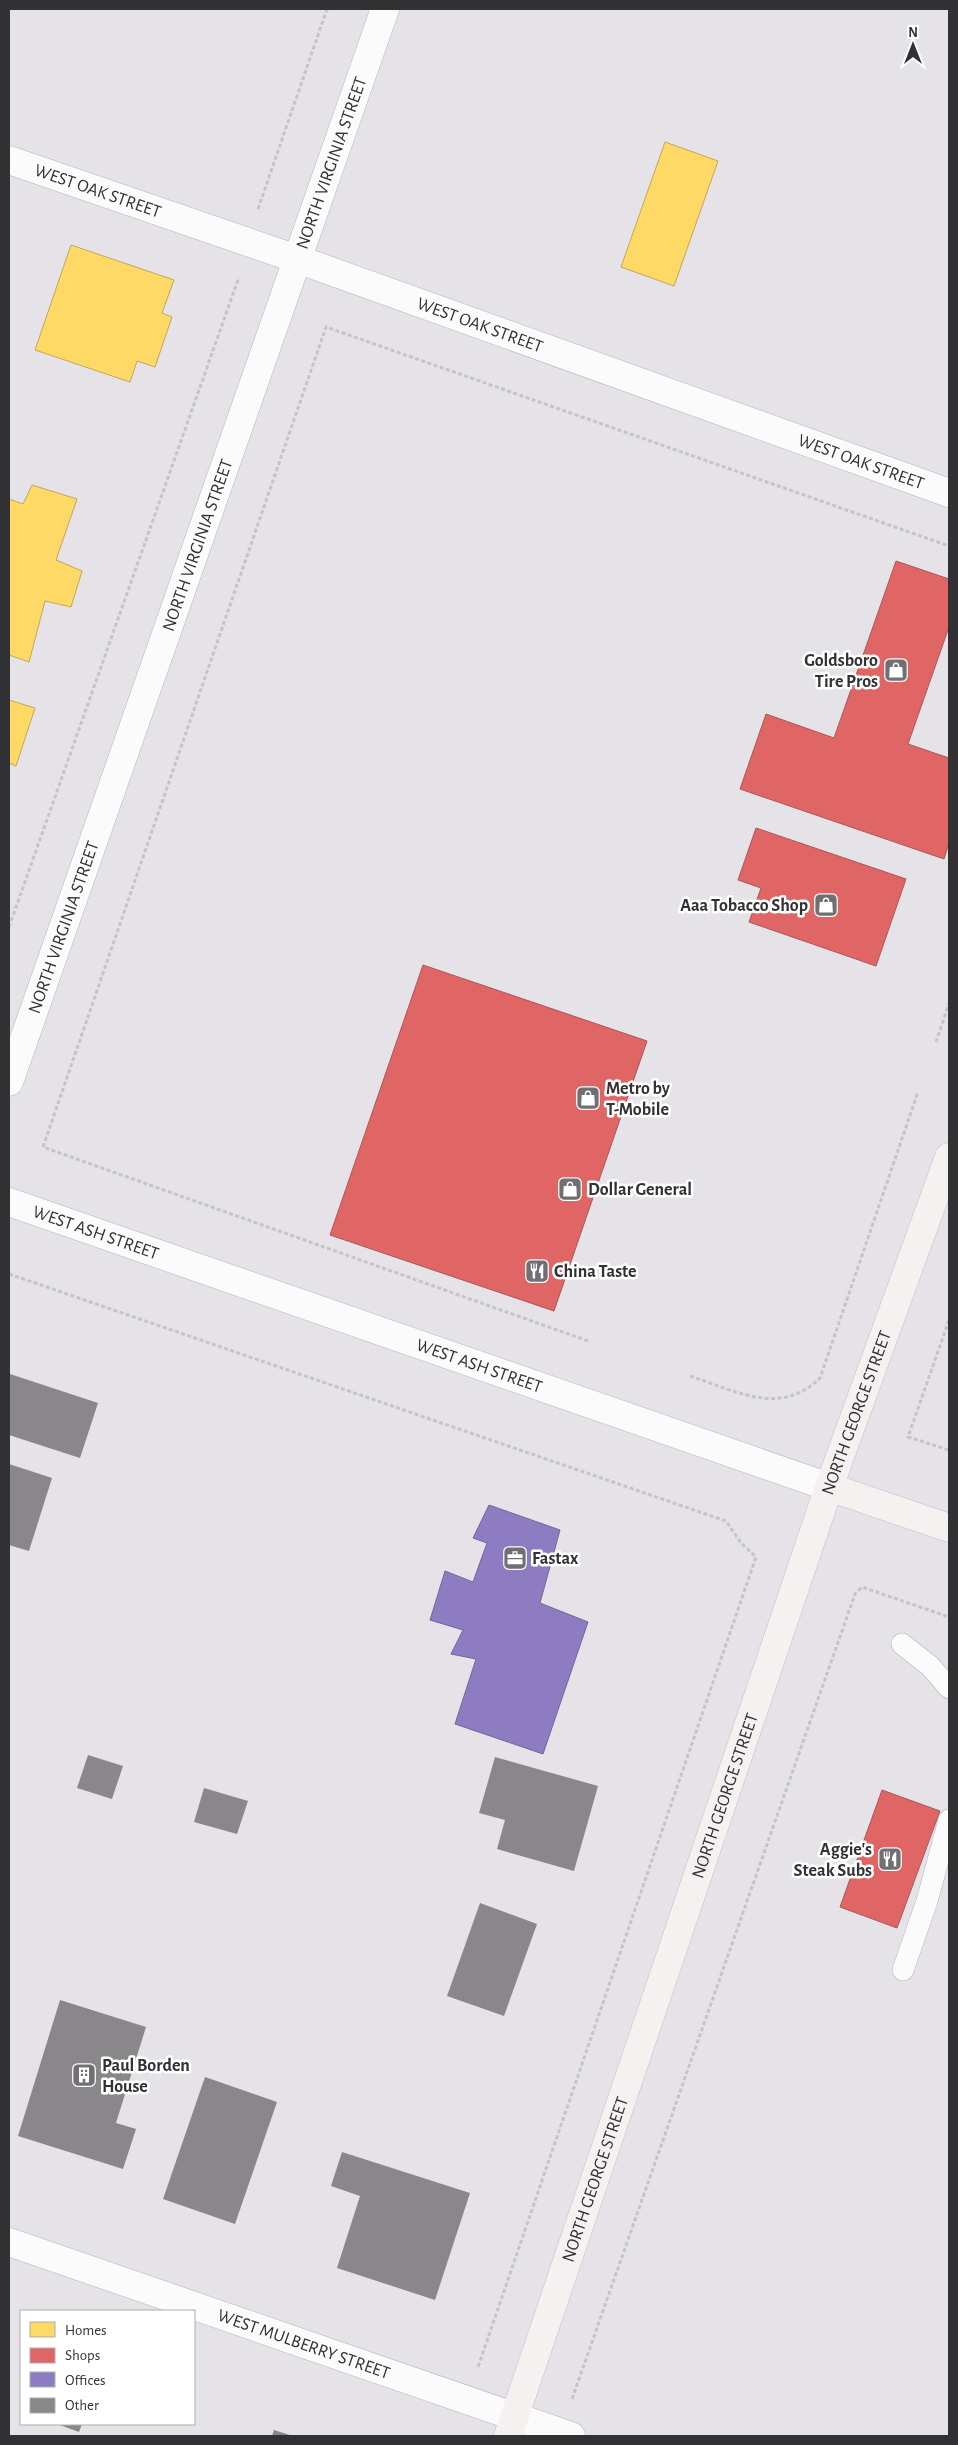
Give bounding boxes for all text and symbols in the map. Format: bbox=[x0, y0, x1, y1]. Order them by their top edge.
north arrow bbox=[888, 20, 938, 70]
text: N bbox=[908, 26, 918, 40]
street label: NORTH VIRGINIA STREET bbox=[294, 75, 371, 252]
street label: WEST OAK STREET bbox=[32, 161, 163, 222]
street label: WEST OAK STREET bbox=[414, 295, 545, 357]
street label: WEST OAK STREET bbox=[795, 432, 926, 493]
street label: NORTH VIRGINIA STREET bbox=[160, 457, 237, 634]
place label: Goldsboro Tire Pros bbox=[804, 652, 878, 691]
shop icon: Goldsboro Tire Pros bbox=[883, 657, 909, 683]
street label: NORTH VIRGINIA STREET bbox=[26, 839, 103, 1016]
shop icon: Aaa Tobacco Shop bbox=[813, 892, 839, 918]
place label: Aaa Tobacco Shop bbox=[680, 897, 808, 915]
place label: Metro by T-Mobile bbox=[606, 1080, 671, 1119]
shop icon: Metro by T-Mobile bbox=[575, 1085, 601, 1111]
shop icon: Dollar General bbox=[557, 1176, 583, 1202]
place label: Dollar General bbox=[588, 1181, 692, 1199]
street label: WEST ASH STREET bbox=[30, 1203, 161, 1263]
restaurant icon: China Taste bbox=[524, 1258, 550, 1284]
place label: China Taste bbox=[554, 1263, 637, 1281]
street label: NORTH GEORGE STREET bbox=[819, 1328, 895, 1497]
street label: WEST ASH STREET bbox=[414, 1336, 545, 1397]
office icon: Fastax bbox=[502, 1545, 528, 1571]
place label: Fastax bbox=[532, 1550, 579, 1568]
street label: NORTH GEORGE STREET bbox=[689, 1711, 762, 1881]
place label: Aggie's Steak Subs bbox=[794, 1841, 872, 1880]
restaurant icon: Aggie's Steak Subs bbox=[877, 1846, 903, 1872]
place label: Paul Borden House bbox=[102, 2057, 190, 2096]
building icon: Paul Borden House bbox=[71, 2062, 97, 2088]
street label: NORTH GEORGE STREET bbox=[560, 2095, 632, 2264]
street label: WEST MULBERRY STREET bbox=[215, 2307, 392, 2383]
legend bbox=[20, 2310, 195, 2425]
text: Homes bbox=[65, 2323, 107, 2338]
text: Shops bbox=[65, 2348, 100, 2363]
text: Offices bbox=[65, 2373, 106, 2388]
text: Other bbox=[65, 2398, 99, 2413]

